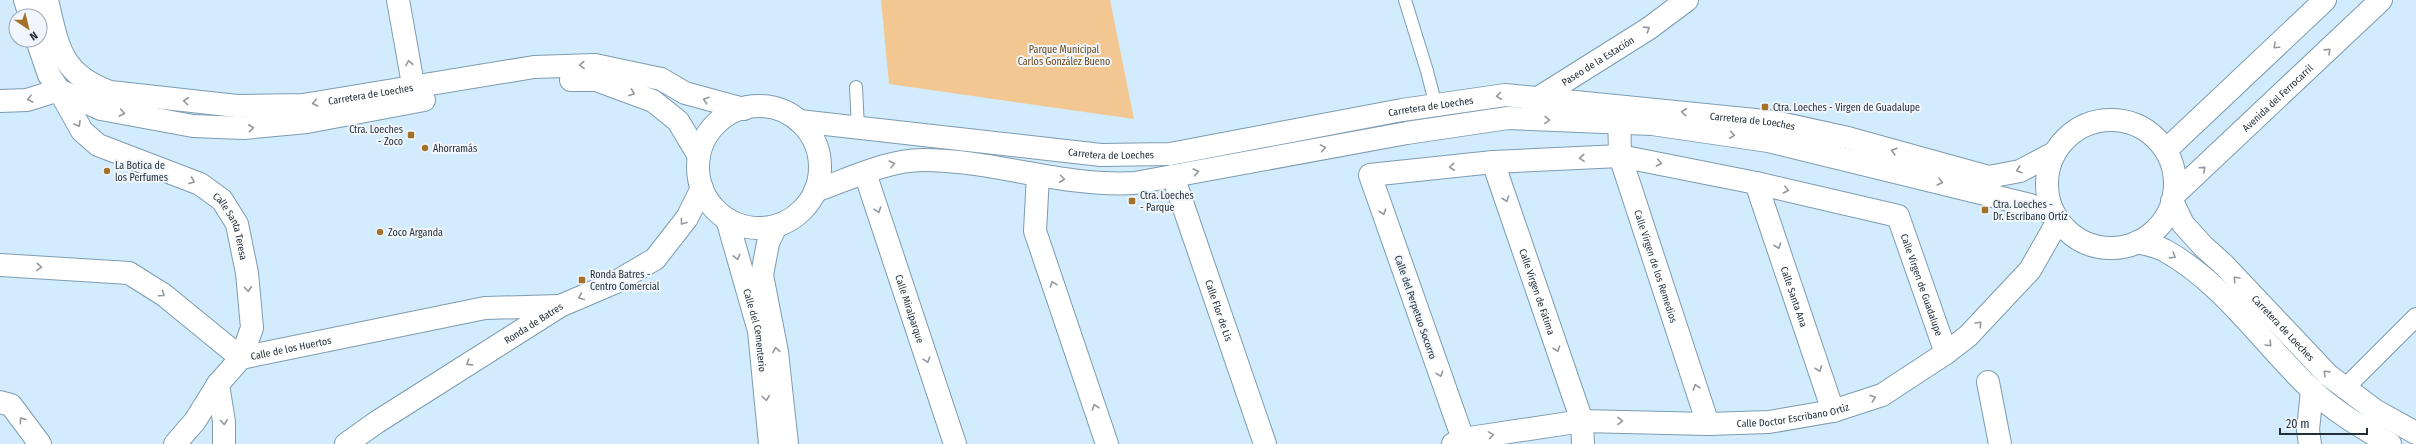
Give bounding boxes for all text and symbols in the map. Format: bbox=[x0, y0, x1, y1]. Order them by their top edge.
north arrow bbox=[8, 8, 48, 48]
one-way arrow bbox=[1642, 27, 1649, 34]
text: N bbox=[27, 29, 40, 43]
street label: Paseo de la Estación bbox=[1560, 34, 1637, 89]
one-way arrow bbox=[2274, 41, 2281, 48]
park label: Parque Municipal Carlos González Bueno bbox=[1018, 44, 1110, 68]
one-way arrow bbox=[2323, 49, 2330, 56]
one-way arrow bbox=[406, 60, 414, 66]
one-way arrow bbox=[579, 61, 585, 70]
street label: Avenida del Ferrocarril bbox=[2240, 62, 2316, 134]
street label: Carretera de Loeches bbox=[327, 82, 414, 108]
one-way arrow bbox=[629, 89, 636, 97]
one-way arrow bbox=[1496, 91, 1502, 100]
one-way arrow bbox=[27, 94, 33, 102]
street label: Carretera de Loeches bbox=[1387, 95, 1474, 119]
one-way arrow bbox=[702, 96, 709, 105]
one-way arrow bbox=[183, 97, 189, 106]
one-way arrow bbox=[312, 98, 318, 107]
marker: Ctra. Loeches - Virgen de Guadalupe bbox=[1760, 102, 1770, 112]
place label: Ctra. Loeches - Virgen de Guadalupe bbox=[1773, 102, 1920, 114]
one-way arrow bbox=[119, 108, 125, 117]
one-way arrow bbox=[1681, 108, 1687, 117]
street label: Carretera de Loeches bbox=[1709, 111, 1796, 133]
one-way arrow bbox=[1544, 116, 1550, 124]
one-way arrow bbox=[73, 120, 80, 127]
one-way arrow bbox=[248, 123, 254, 132]
place label: Ctra. Loeches - Zoco bbox=[349, 124, 403, 148]
marker: Ctra. Loeches - Zoco bbox=[406, 130, 416, 140]
one-way arrow bbox=[1729, 130, 1735, 139]
marker: Ahorramás bbox=[420, 143, 430, 153]
place label: Ahorramás bbox=[433, 143, 477, 155]
one-way arrow bbox=[1320, 144, 1326, 152]
street label: Carretera de Loeches bbox=[1068, 146, 1154, 162]
one-way arrow bbox=[1891, 147, 1898, 156]
one-way arrow bbox=[1579, 154, 1585, 162]
one-way arrow bbox=[1656, 159, 1662, 167]
place label: La Botica de los Perfumes bbox=[115, 160, 168, 184]
one-way arrow bbox=[888, 160, 895, 169]
one-way arrow bbox=[1449, 162, 1455, 171]
one-way arrow bbox=[2016, 165, 2023, 174]
marker: La Botica de los Perfumes bbox=[102, 166, 112, 176]
one-way arrow bbox=[2198, 167, 2205, 174]
one-way arrow bbox=[1192, 168, 1199, 177]
one-way arrow bbox=[1059, 175, 1065, 184]
one-way arrow bbox=[188, 177, 195, 185]
one-way arrow bbox=[1937, 178, 1943, 186]
one-way arrow bbox=[1783, 185, 1789, 193]
street label: Calle Santa Teresa bbox=[210, 190, 249, 261]
place label: Ctra. Loeches - Parque bbox=[1140, 190, 1194, 214]
marker: Ctra. Loeches - Parque bbox=[1127, 196, 1137, 206]
one-way arrow bbox=[1501, 196, 1510, 203]
place label: Ctra. Loeches - Dr. Escribano Ortíz bbox=[1993, 199, 2068, 223]
marker: Ctra. Loeches - Dr. Escribano Ortíz bbox=[1980, 205, 1990, 215]
one-way arrow bbox=[873, 207, 881, 214]
one-way arrow bbox=[1378, 208, 1387, 215]
street label: Calle Virgen de los Remedios bbox=[1631, 209, 1679, 324]
one-way arrow bbox=[681, 218, 688, 225]
marker: Zoco Arganda bbox=[375, 227, 385, 237]
place label: Zoco Arganda bbox=[388, 227, 443, 239]
street label: Calle Virgen de Guadalupe bbox=[1898, 232, 1945, 338]
one-way arrow bbox=[1773, 243, 1782, 250]
street label: Calle Virgen de Fátima bbox=[1516, 247, 1557, 337]
one-way arrow bbox=[2169, 252, 2176, 259]
one-way arrow bbox=[732, 253, 741, 260]
street label: Calle del Perpetuo Socorro bbox=[1392, 254, 1438, 361]
one-way arrow bbox=[36, 262, 42, 271]
street label: Calle Santa Ana bbox=[1778, 265, 1809, 329]
place label: Ronda Batres - Centro Comercial bbox=[590, 269, 660, 293]
street label: Calle Miralparque bbox=[892, 273, 926, 345]
marker: Ronda Batres - Centro Comercial bbox=[577, 275, 587, 285]
one-way arrow bbox=[2233, 276, 2241, 284]
street label: Calle Flor de Lis bbox=[1202, 278, 1234, 343]
one-way arrow bbox=[1049, 281, 1057, 288]
one-way arrow bbox=[244, 286, 253, 292]
street label: Calle del Cementerio bbox=[740, 287, 768, 372]
one-way arrow bbox=[158, 289, 165, 296]
one-way arrow bbox=[577, 293, 584, 301]
street label: Carretera de Loeches bbox=[2249, 293, 2317, 364]
street label: Ronda de Batres bbox=[502, 301, 565, 347]
one-way arrow bbox=[1974, 322, 1981, 329]
street label: Calle de los Huertos bbox=[250, 335, 332, 363]
one-way arrow bbox=[2264, 339, 2271, 347]
one-way arrow bbox=[1552, 345, 1561, 352]
one-way arrow bbox=[772, 347, 781, 353]
one-way arrow bbox=[922, 357, 931, 364]
one-way arrow bbox=[466, 358, 473, 366]
one-way arrow bbox=[1814, 366, 1823, 373]
one-way arrow bbox=[2323, 370, 2331, 378]
one-way arrow bbox=[1435, 371, 1444, 378]
one-way arrow bbox=[1692, 383, 1701, 390]
one-way arrow bbox=[1869, 394, 1876, 403]
one-way arrow bbox=[762, 395, 771, 401]
street label: Calle Doctor Escribano Ortiz bbox=[1736, 401, 1851, 430]
one-way arrow bbox=[1091, 404, 1099, 411]
scale bar bbox=[2280, 410, 2367, 436]
one-way arrow bbox=[19, 417, 27, 424]
one-way arrow bbox=[1617, 417, 1623, 425]
text: 20 m bbox=[2286, 417, 2310, 431]
one-way arrow bbox=[219, 419, 228, 425]
one-way arrow bbox=[1488, 431, 1494, 440]

